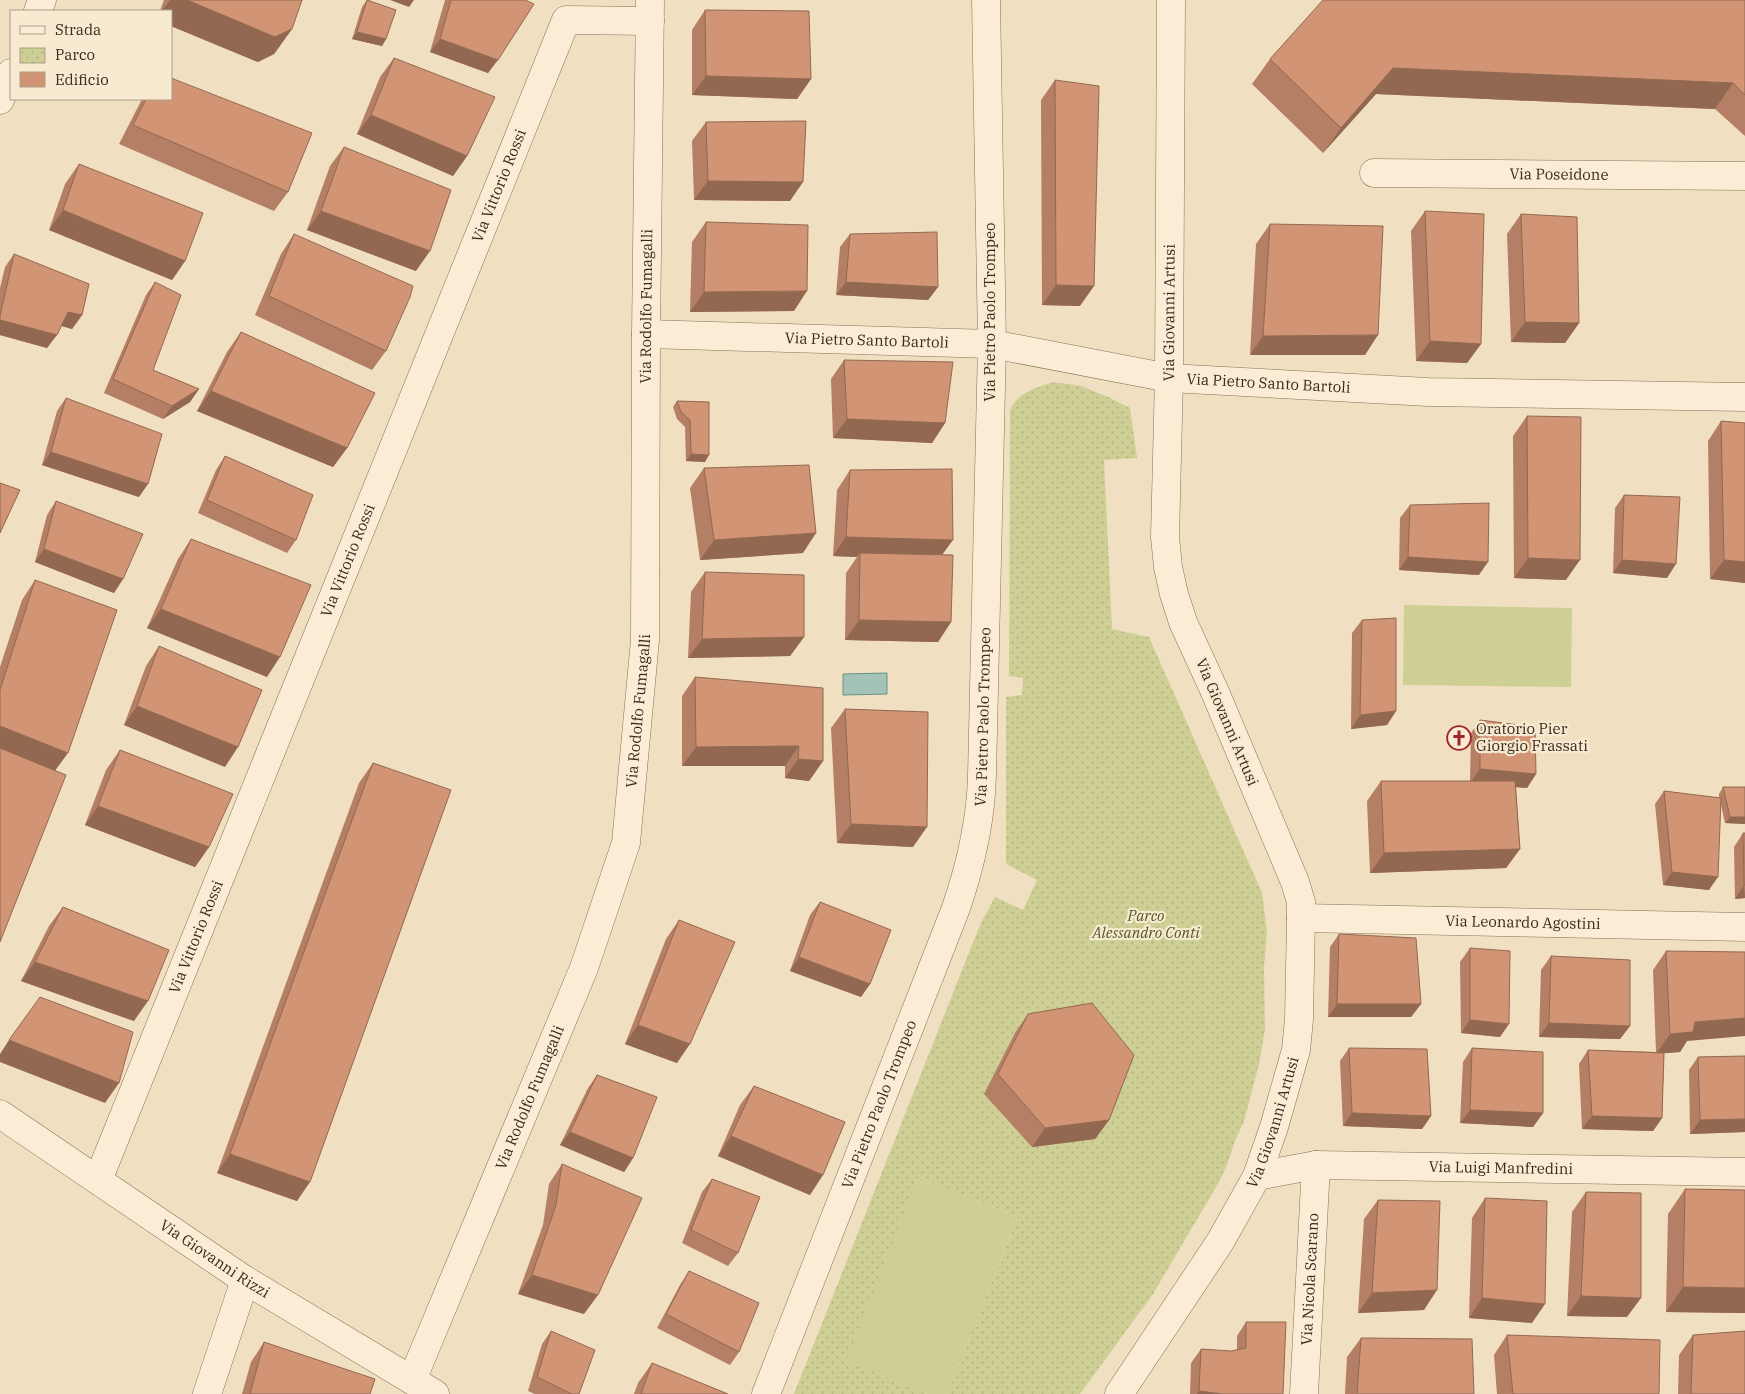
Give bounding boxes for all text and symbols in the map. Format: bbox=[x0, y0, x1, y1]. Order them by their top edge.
legend bbox=[10, 10, 172, 100]
text: Strada bbox=[55, 20, 101, 39]
text: Parco bbox=[55, 45, 95, 64]
text: Edificio bbox=[55, 70, 109, 89]
street label: Via Vittorio Rossi bbox=[467, 126, 530, 245]
street label: Via Poseidone bbox=[1509, 164, 1609, 184]
street label: Via Pietro Paolo Trompeo bbox=[980, 222, 999, 402]
street label: Via Rodolfo Fumagalli bbox=[636, 229, 656, 384]
street label: Via Giovanni Artusi bbox=[1159, 244, 1179, 381]
street label: Via Pietro Santo Bartoli bbox=[785, 328, 949, 352]
street label: Via Pietro Santo Bartoli bbox=[1186, 369, 1351, 397]
street label: Via Vittorio Rossi bbox=[316, 501, 379, 620]
street label: Via Pietro Paolo Trompeo bbox=[970, 627, 994, 807]
street label: Via Rodolfo Fumagalli bbox=[621, 634, 654, 789]
street label: Via Giovanni Artusi bbox=[1192, 655, 1263, 789]
place label: Oratorio Pier Giorgio Frassati bbox=[1476, 719, 1588, 755]
church icon: Oratorio Pier Giorgio Frassati bbox=[1446, 725, 1472, 751]
street label: Via Vittorio Rossi bbox=[164, 877, 227, 996]
park label: Parco Alessandro Conti bbox=[1091, 906, 1200, 942]
street label: Via Leonardo Agostini bbox=[1445, 911, 1601, 933]
street label: Via Pietro Paolo Trompeo bbox=[837, 1017, 920, 1191]
street label: Via Rodolfo Fumagalli bbox=[491, 1022, 568, 1172]
street label: Via Giovanni Artusi bbox=[1242, 1054, 1303, 1192]
street label: Via Luigi Manfredini bbox=[1429, 1157, 1574, 1178]
street label: Via Nicola Scarano bbox=[1297, 1213, 1322, 1346]
street label: Via Giovanni Rizzi bbox=[156, 1215, 274, 1302]

